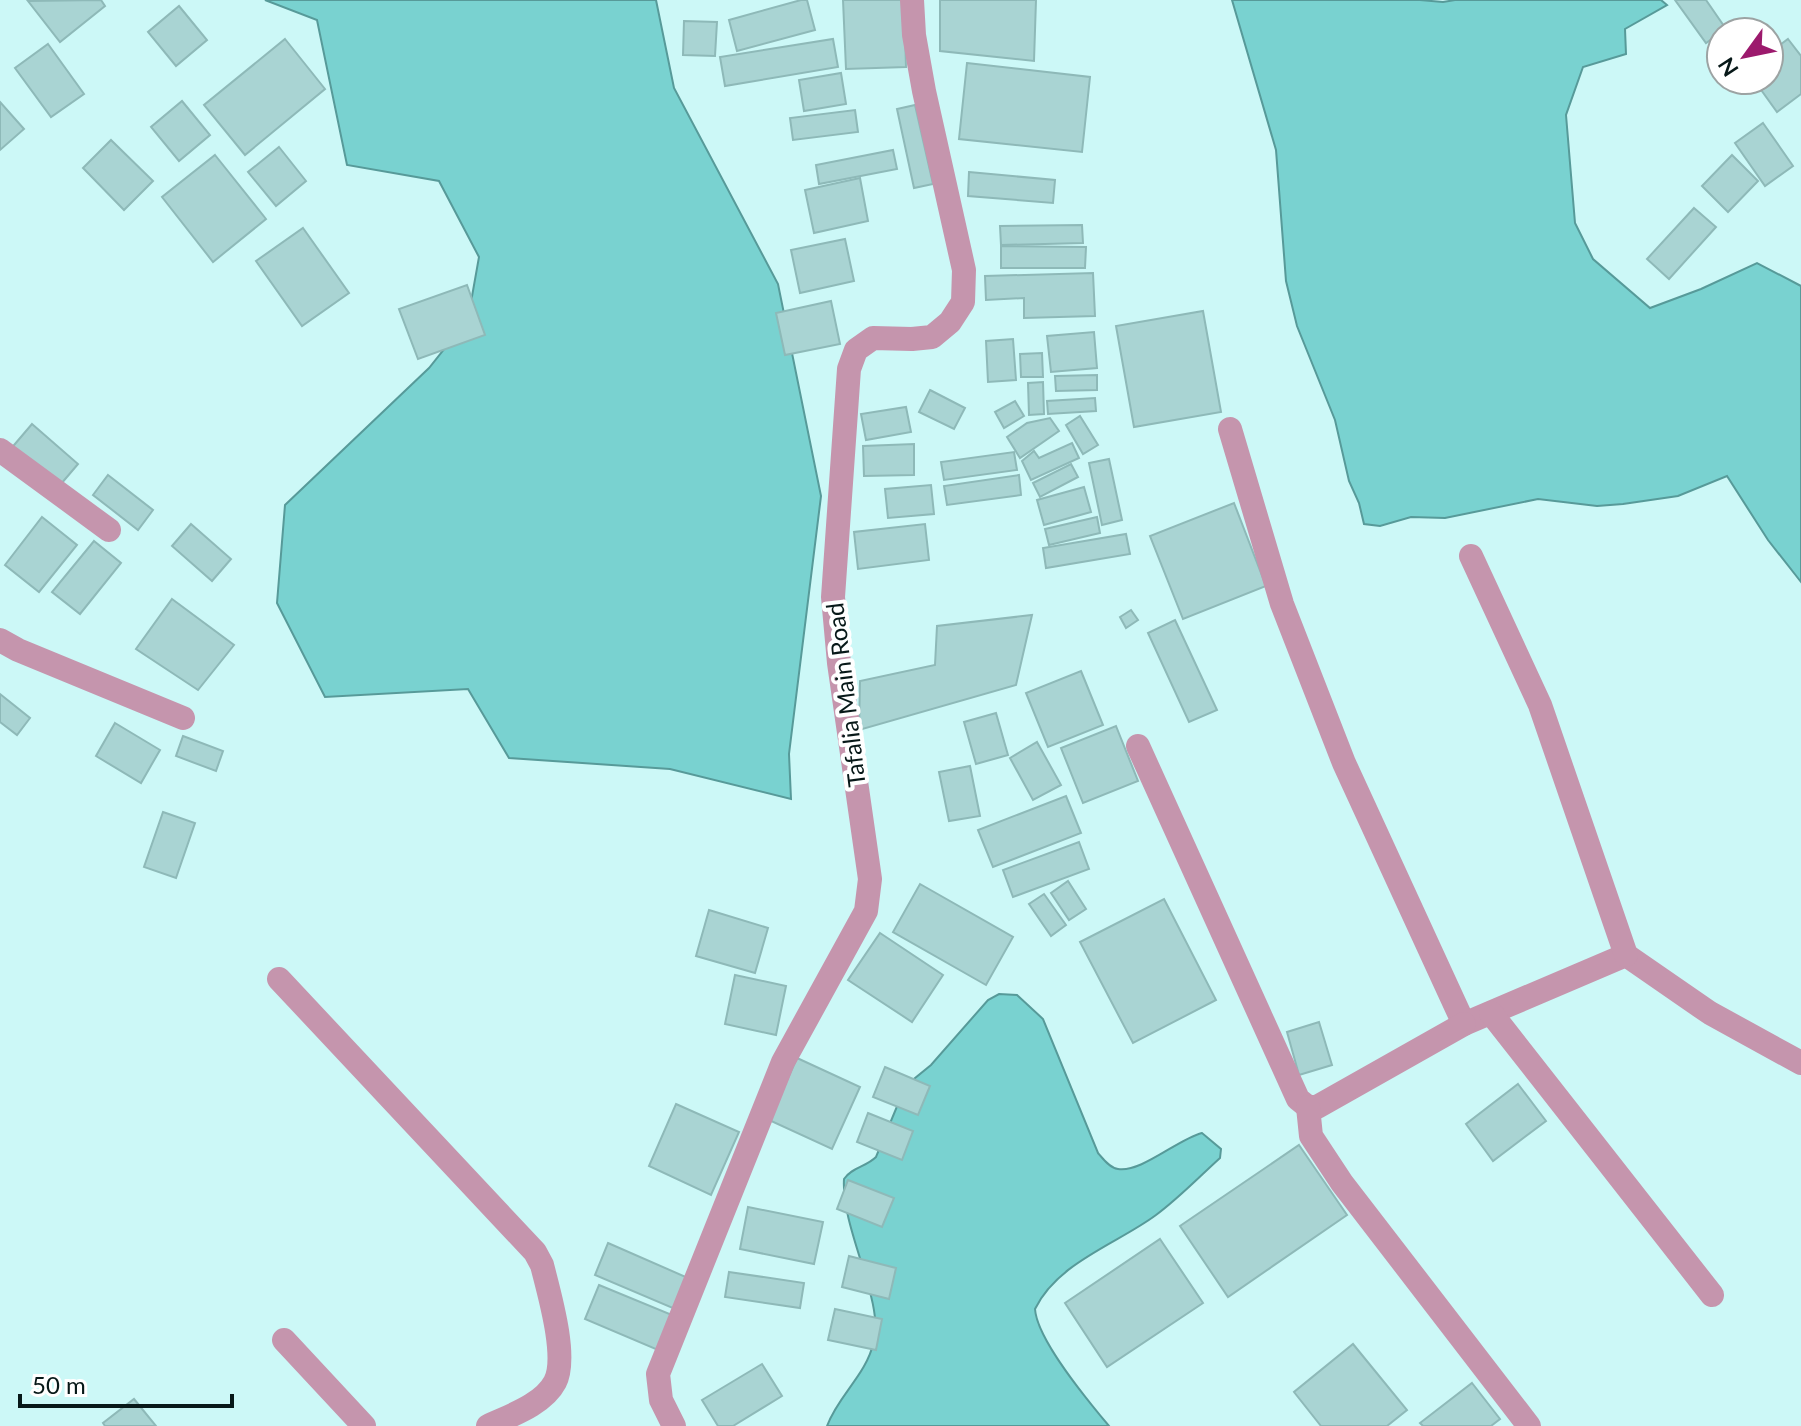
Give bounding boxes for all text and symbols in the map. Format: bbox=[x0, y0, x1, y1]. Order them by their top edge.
north arrow bbox=[1705, 16, 1785, 96]
text: N bbox=[1712, 53, 1744, 82]
street label: Tafalia Main Road bbox=[819, 601, 871, 789]
scale bar bbox=[20, 1358, 232, 1408]
text: 50 m bbox=[32, 1370, 86, 1399]

